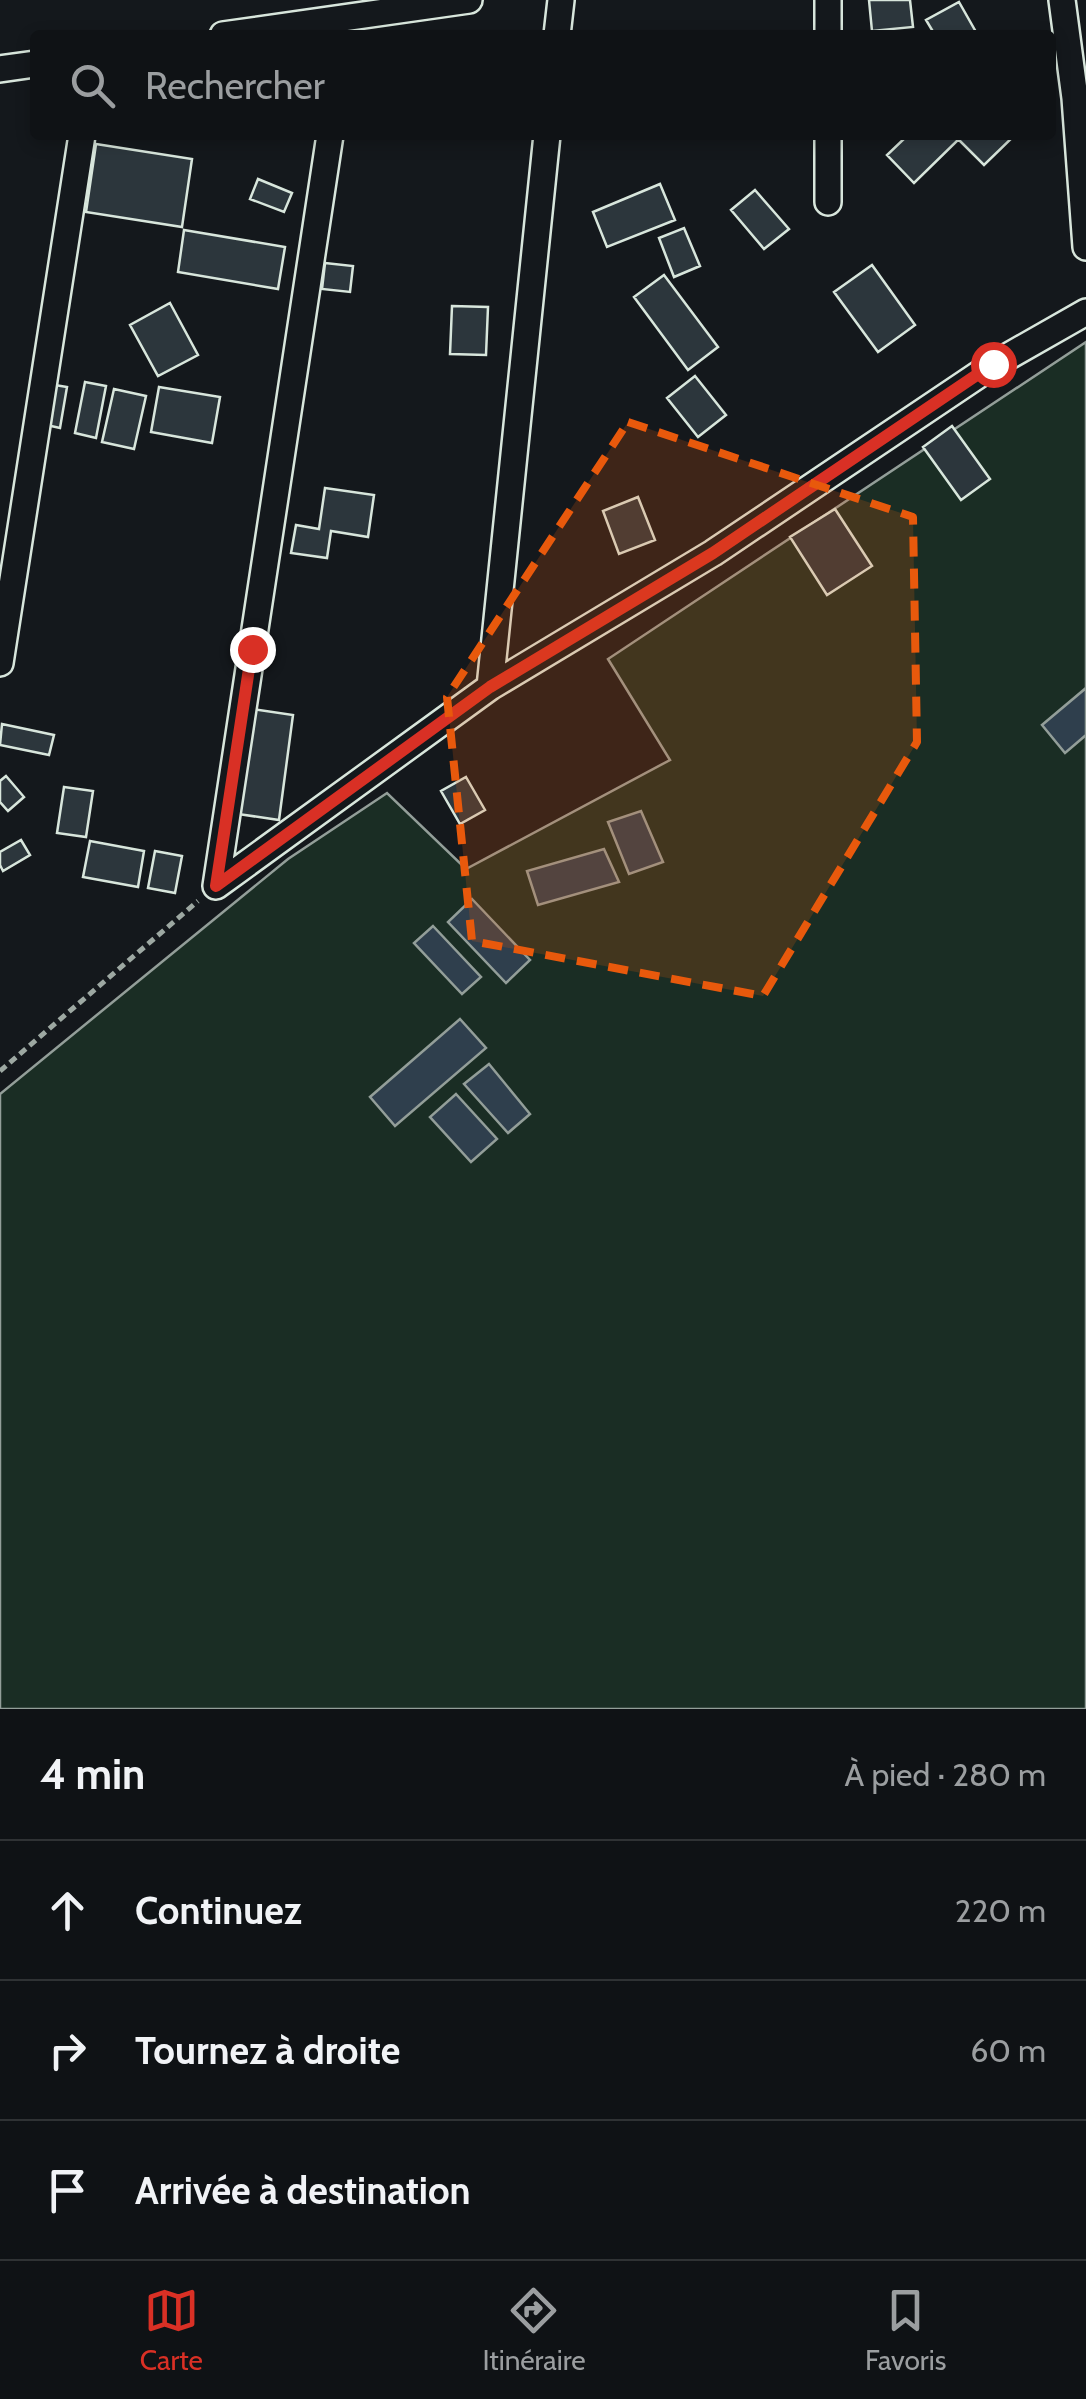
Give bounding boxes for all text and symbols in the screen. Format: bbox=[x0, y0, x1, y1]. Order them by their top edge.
search box bbox=[30, 30, 1056, 140]
icon: search bbox=[65, 58, 120, 113]
text: Rechercher bbox=[145, 62, 325, 109]
route start bbox=[971, 342, 1017, 388]
route end bbox=[230, 627, 276, 673]
text: 4 min bbox=[40, 1748, 145, 1800]
text: À pied · 280 m bbox=[845, 1755, 1046, 1794]
icon: ahead bbox=[40, 1883, 95, 1938]
text: Continuez bbox=[135, 1887, 302, 1934]
text: 220 m bbox=[955, 1891, 1046, 1930]
icon: right bbox=[40, 2023, 95, 2078]
text: Tournez à droite bbox=[135, 2027, 400, 2074]
text: 60 m bbox=[970, 2031, 1046, 2070]
icon: arrive bbox=[40, 2163, 95, 2218]
text: Arrivée à destination bbox=[135, 2167, 471, 2214]
tab: Carte bbox=[140, 2283, 203, 2377]
tab: Itinéraire bbox=[482, 2283, 585, 2377]
tab: Favoris bbox=[865, 2283, 946, 2377]

